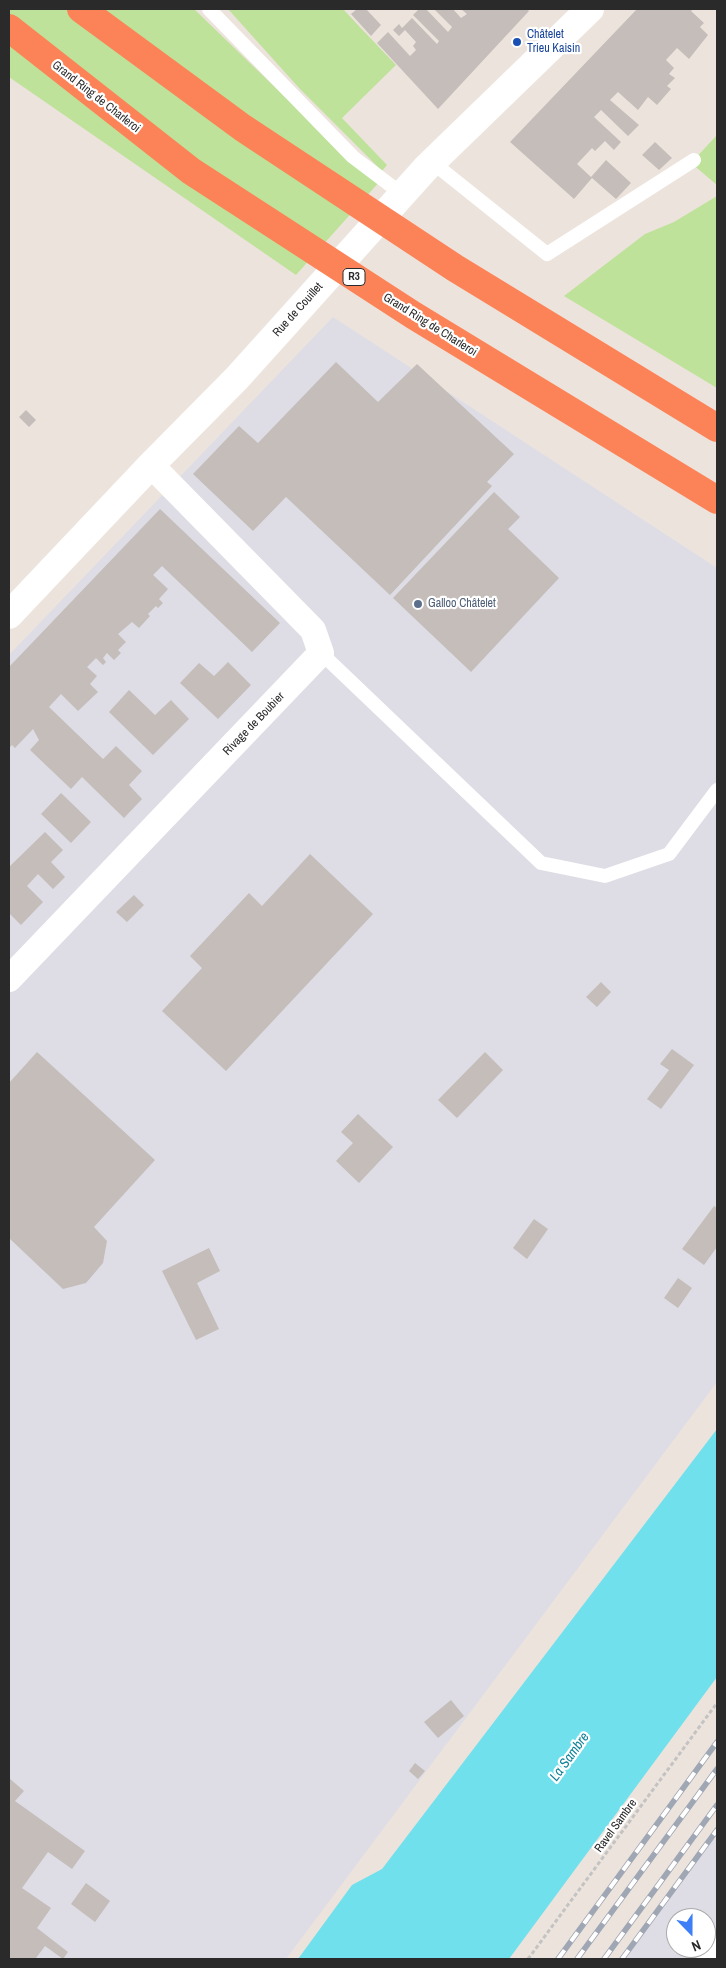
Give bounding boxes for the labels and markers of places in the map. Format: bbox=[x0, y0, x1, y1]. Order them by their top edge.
place label: Châtelet Trieu Kaisin bbox=[527, 28, 580, 56]
marker: Châtelet Trieu Kaisin bbox=[511, 36, 523, 48]
place label: Galloo Châtelet bbox=[428, 597, 496, 611]
marker: Galloo Châtelet bbox=[412, 598, 424, 610]

